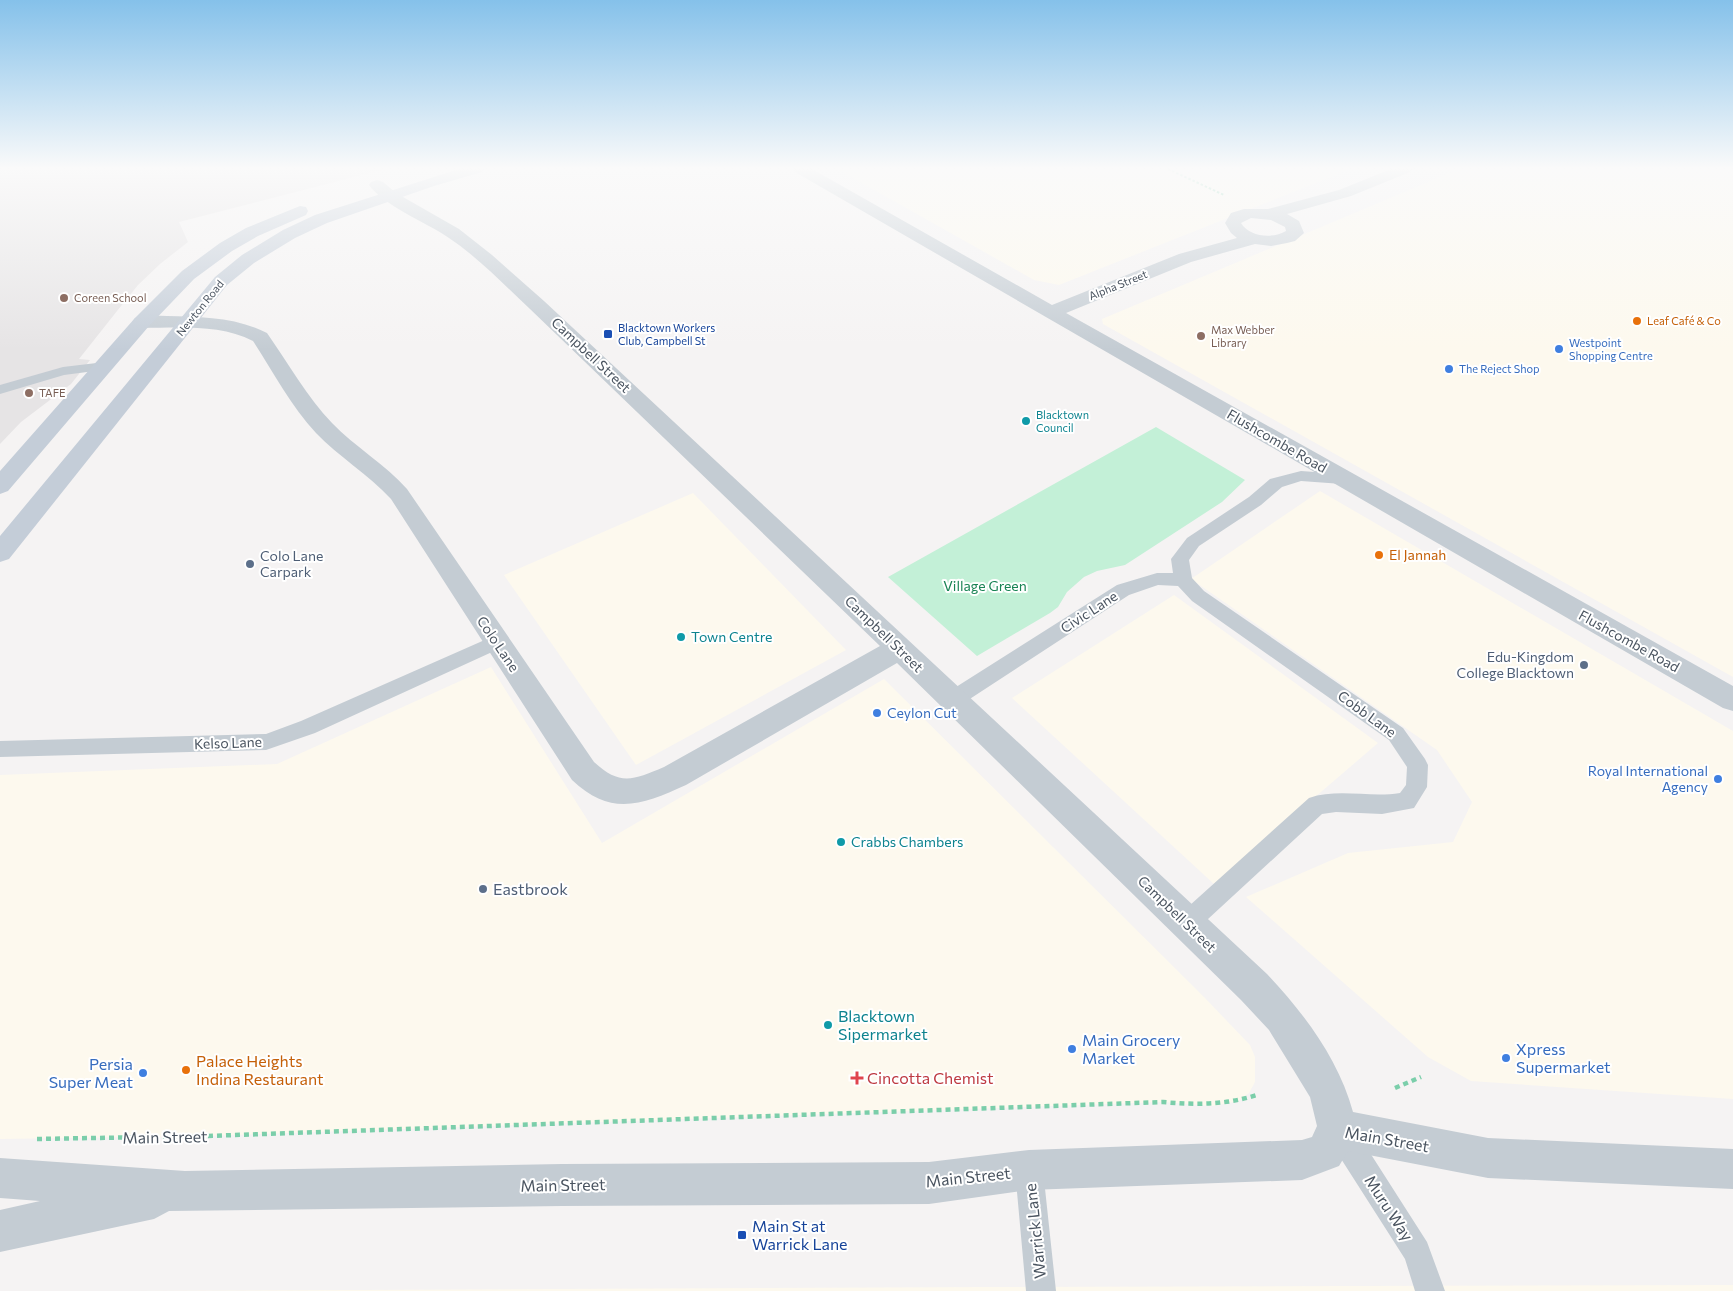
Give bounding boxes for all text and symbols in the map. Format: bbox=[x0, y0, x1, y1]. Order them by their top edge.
street label: Alpha Street bbox=[1087, 267, 1150, 302]
street label: Newton Road bbox=[173, 277, 226, 338]
place label: Coreen School bbox=[74, 291, 146, 304]
marker: Coreen School bbox=[58, 292, 70, 304]
street label: Campbell Street bbox=[548, 313, 635, 396]
place label: Leaf Café & Co bbox=[1647, 314, 1721, 327]
marker: Leaf Café & Co bbox=[1631, 315, 1643, 327]
place label: Blacktown Workers Club, Campbell St bbox=[618, 321, 715, 347]
place label: Max Webber Library bbox=[1211, 323, 1275, 349]
marker: Blacktown Workers Club, Campbell St bbox=[602, 328, 614, 340]
marker: Max Webber Library bbox=[1195, 330, 1207, 342]
place label: Westpoint Shopping Centre bbox=[1569, 336, 1653, 362]
marker: Westpoint Shopping Centre bbox=[1553, 343, 1565, 355]
place label: The Reject Shop bbox=[1459, 362, 1540, 375]
marker: The Reject Shop bbox=[1443, 363, 1455, 375]
place label: TAFE bbox=[39, 386, 66, 399]
marker: TAFE bbox=[23, 387, 35, 399]
street label: Flushcombe Road bbox=[1224, 405, 1330, 476]
place label: Blacktown Council bbox=[1036, 408, 1089, 434]
marker: Blacktown Council bbox=[1020, 415, 1032, 427]
place label: El Jannah bbox=[1389, 546, 1446, 563]
place label: Colo Lane Carpark bbox=[260, 547, 323, 580]
marker: El Jannah bbox=[1373, 549, 1385, 561]
marker: Colo Lane Carpark bbox=[244, 558, 256, 570]
park label: Village Green bbox=[943, 577, 1027, 594]
street label: Civic Lane bbox=[1057, 587, 1120, 636]
street label: Campbell Street bbox=[842, 592, 927, 676]
street label: Flushcombe Road bbox=[1576, 606, 1682, 675]
street label: Colo Lane bbox=[474, 613, 523, 675]
place label: Town Centre bbox=[691, 628, 772, 645]
marker: Town Centre bbox=[675, 631, 687, 643]
place label: Edu-Kingdom College Blacktown bbox=[1457, 648, 1574, 681]
marker: Edu-Kingdom College Blacktown bbox=[1578, 659, 1590, 671]
street label: Cobb Lane bbox=[1335, 687, 1400, 740]
place label: Ceylon Cut bbox=[887, 704, 957, 721]
marker: Ceylon Cut bbox=[871, 707, 883, 719]
street label: Kelso Lane bbox=[194, 733, 262, 752]
place label: Royal International Agency bbox=[1588, 762, 1708, 795]
marker: Royal International Agency bbox=[1712, 773, 1724, 785]
place label: Crabbs Chambers bbox=[851, 833, 963, 850]
marker: Crabbs Chambers bbox=[835, 836, 847, 848]
street label: Campbell Street bbox=[1135, 872, 1220, 956]
place label: Eastbrook bbox=[493, 879, 568, 898]
marker: Eastbrook bbox=[477, 883, 489, 895]
place label: Blacktown Sipermarket bbox=[838, 1006, 928, 1043]
marker: Blacktown Sipermarket bbox=[822, 1019, 834, 1031]
place label: Main Grocery Market bbox=[1082, 1030, 1180, 1067]
place label: Xpress Supermarket bbox=[1516, 1039, 1611, 1076]
marker: Main Grocery Market bbox=[1066, 1043, 1078, 1055]
place label: Palace Heights Indina Restaurant bbox=[196, 1051, 324, 1088]
marker: Xpress Supermarket bbox=[1500, 1052, 1512, 1064]
place label: Persia Super Meat bbox=[49, 1054, 133, 1091]
marker: Palace Heights Indina Restaurant bbox=[180, 1064, 192, 1076]
marker: Persia Super Meat bbox=[137, 1067, 149, 1079]
place label: Cincotta Chemist bbox=[867, 1068, 994, 1087]
marker: Cincotta Chemist bbox=[851, 1072, 863, 1084]
street label: Main Street bbox=[1344, 1122, 1431, 1155]
street label: Main Street bbox=[122, 1126, 208, 1147]
street label: Main Street bbox=[925, 1163, 1012, 1190]
street label: Muru Way bbox=[1361, 1171, 1418, 1244]
street label: Main Street bbox=[520, 1174, 606, 1195]
street label: Warrick Lane bbox=[1020, 1183, 1049, 1280]
place label: Main St at Warrick Lane bbox=[752, 1216, 848, 1253]
marker: Main St at Warrick Lane bbox=[736, 1229, 748, 1241]

